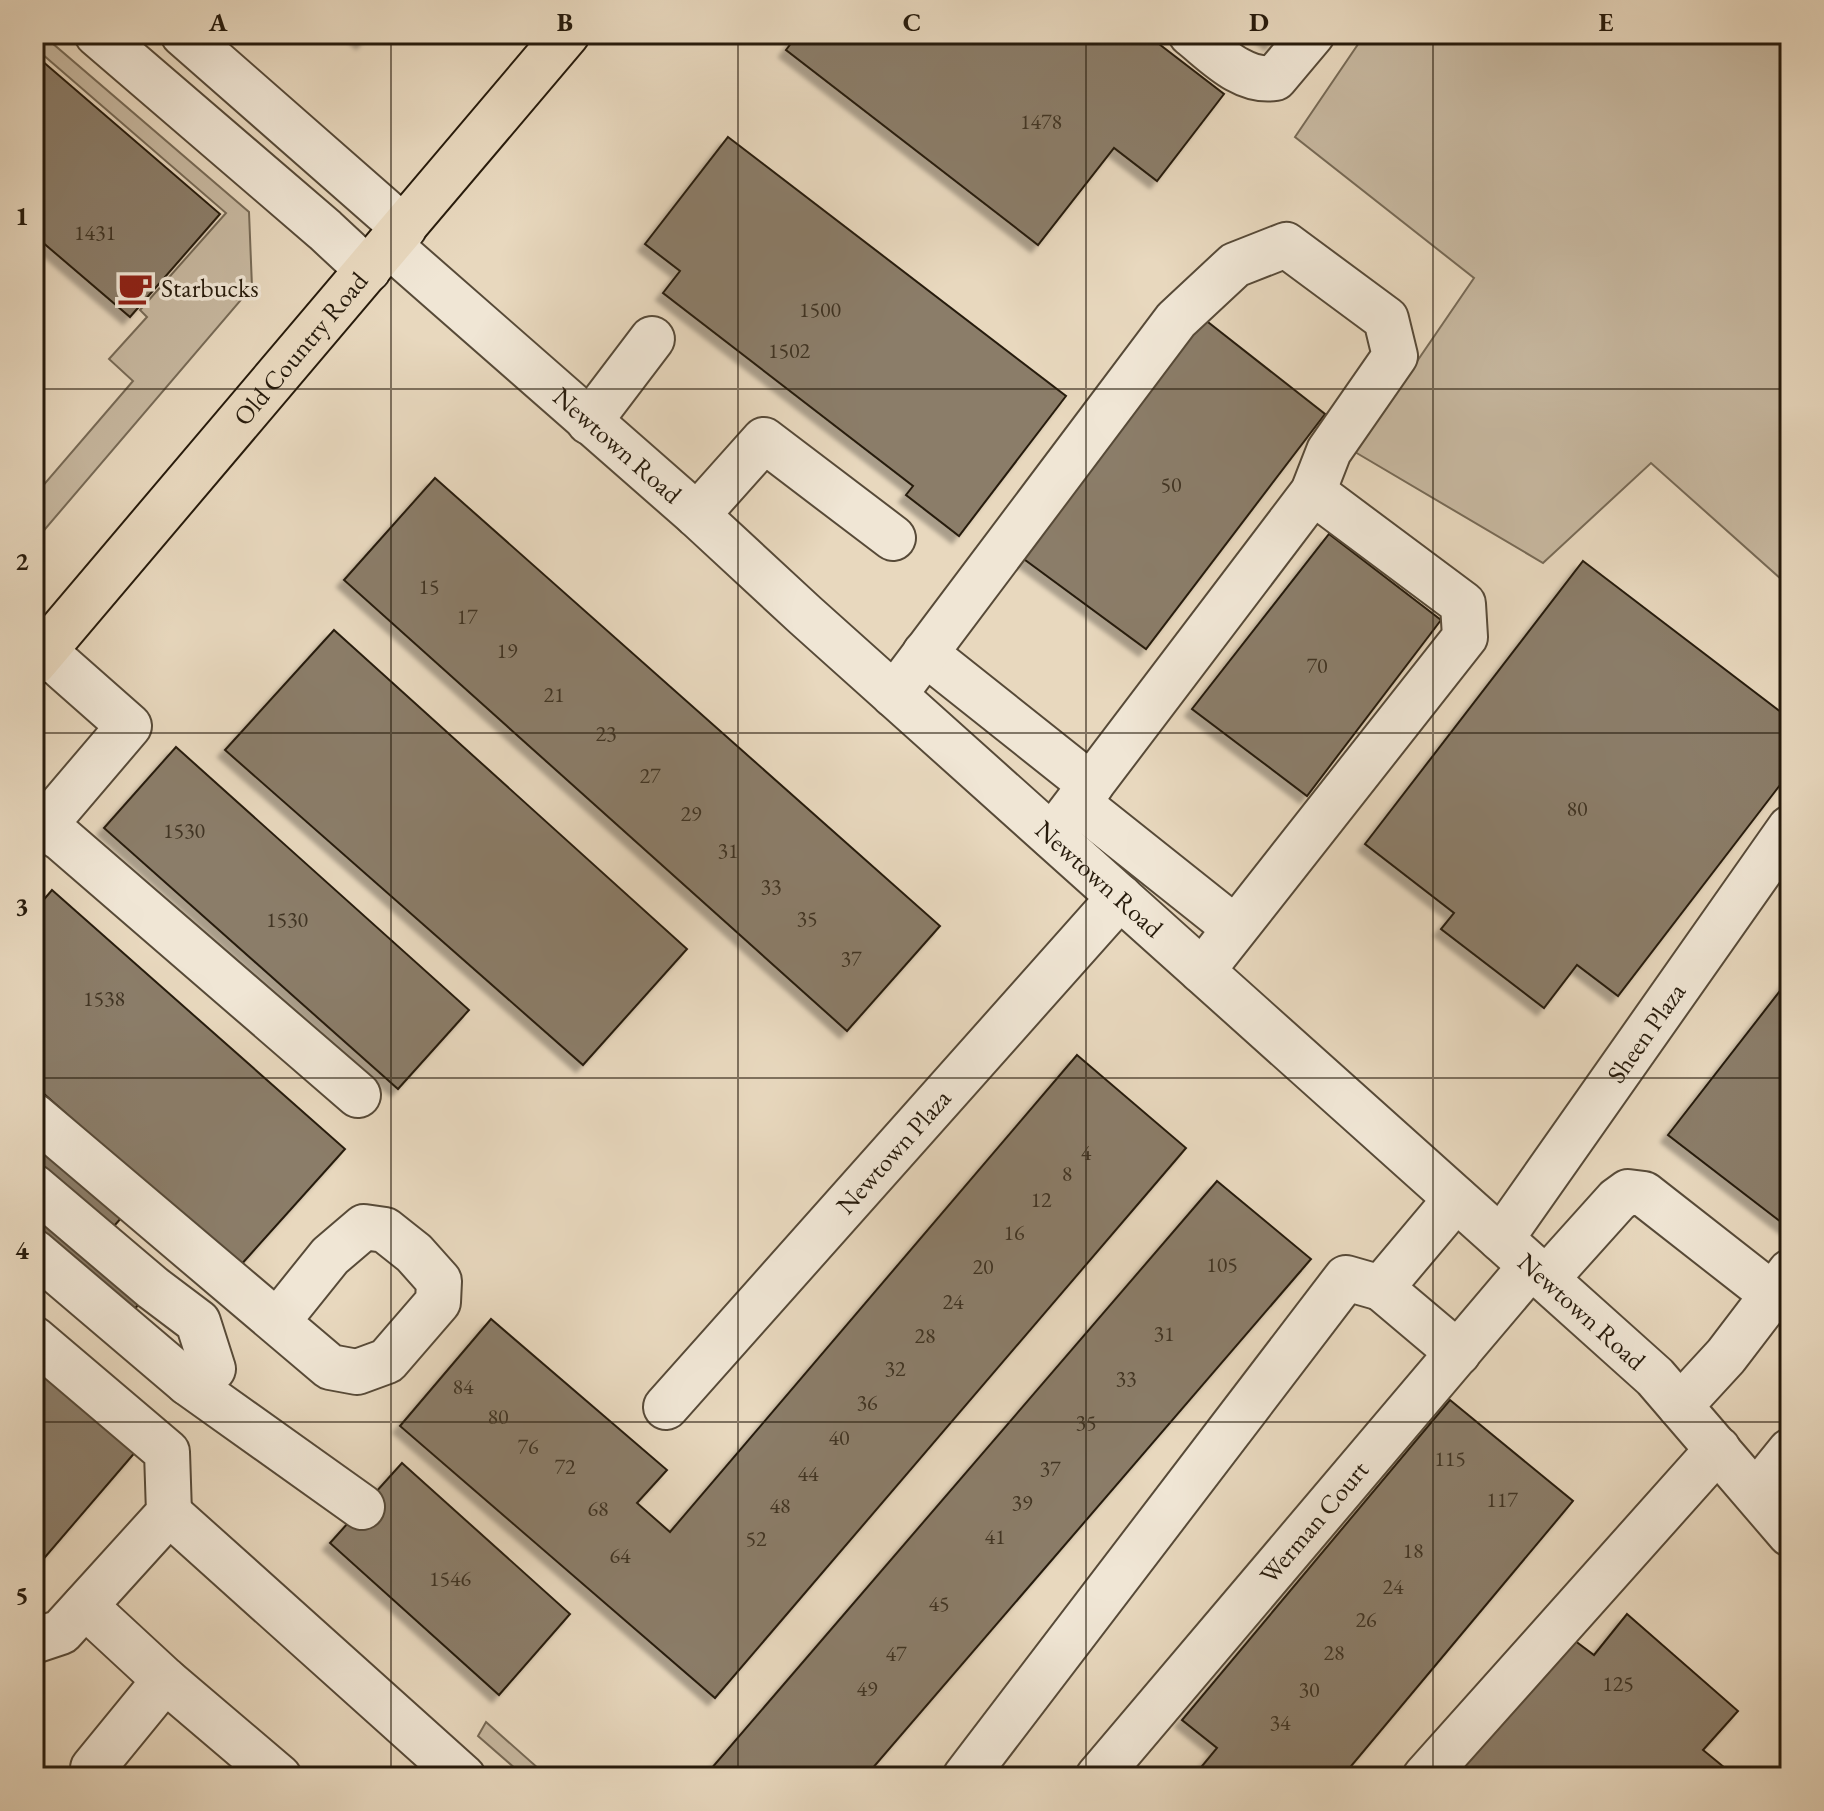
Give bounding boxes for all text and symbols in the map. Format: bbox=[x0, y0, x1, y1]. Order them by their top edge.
text: A bbox=[208, 5, 228, 39]
text: B bbox=[557, 5, 573, 39]
text: C bbox=[903, 5, 921, 39]
text: D bbox=[1249, 5, 1269, 39]
text: E bbox=[1599, 5, 1614, 39]
house number: 1478 bbox=[1020, 107, 1062, 136]
text: 1 bbox=[15, 199, 29, 233]
house number: 1431 bbox=[74, 218, 116, 247]
street label: Old Country Road bbox=[226, 264, 376, 433]
cafe icon: Starbucks bbox=[116, 269, 154, 307]
place label: Starbucks bbox=[161, 271, 259, 305]
house number: 1500 bbox=[799, 295, 842, 324]
house number: 1502 bbox=[768, 336, 811, 365]
street label: Newtown Road bbox=[546, 380, 690, 512]
house number: 50 bbox=[1160, 470, 1182, 499]
text: 2 bbox=[15, 544, 29, 578]
house number: 15 bbox=[418, 572, 440, 601]
house number: 17 bbox=[456, 602, 478, 631]
house number: 19 bbox=[496, 636, 518, 665]
house number: 70 bbox=[1306, 651, 1328, 680]
house number: 21 bbox=[543, 680, 565, 709]
house number: 23 bbox=[595, 719, 617, 748]
house number: 27 bbox=[639, 761, 661, 790]
house number: 80 bbox=[1566, 794, 1588, 823]
house number: 29 bbox=[680, 799, 702, 828]
street label: Newtown Road bbox=[1028, 813, 1171, 946]
house number: 1530 bbox=[163, 816, 206, 845]
house number: 31 bbox=[717, 836, 739, 865]
house number: 33 bbox=[760, 872, 782, 901]
text: 3 bbox=[15, 889, 29, 923]
house number: 35 bbox=[796, 904, 818, 933]
house number: 1530 bbox=[266, 905, 309, 934]
house number: 37 bbox=[840, 944, 862, 973]
street label: Sheen Plaza bbox=[1599, 975, 1693, 1090]
house number: 1538 bbox=[83, 984, 125, 1013]
street label: Newtown Plaza bbox=[829, 1081, 959, 1221]
house number: 4 bbox=[1081, 1138, 1092, 1167]
house number: 8 bbox=[1062, 1159, 1072, 1188]
house number: 12 bbox=[1030, 1185, 1052, 1214]
house number: 16 bbox=[1003, 1218, 1025, 1247]
text: 4 bbox=[15, 1233, 29, 1267]
street label: Newtown Road bbox=[1511, 1245, 1653, 1378]
house number: 105 bbox=[1206, 1250, 1238, 1279]
house number: 20 bbox=[972, 1252, 994, 1281]
house number: 24 bbox=[942, 1287, 964, 1316]
house number: 31 bbox=[1153, 1319, 1175, 1348]
house number: 28 bbox=[914, 1321, 936, 1350]
house number: 32 bbox=[884, 1354, 906, 1383]
house number: 33 bbox=[1115, 1364, 1137, 1393]
house number: 84 bbox=[452, 1372, 474, 1401]
house number: 36 bbox=[856, 1388, 878, 1417]
house number: 80 bbox=[487, 1402, 509, 1431]
house number: 35 bbox=[1075, 1408, 1097, 1437]
house number: 40 bbox=[828, 1423, 850, 1452]
house number: 76 bbox=[517, 1432, 539, 1461]
house number: 115 bbox=[1434, 1444, 1466, 1473]
house number: 72 bbox=[554, 1452, 576, 1481]
street label: Werman Court bbox=[1252, 1453, 1376, 1591]
house number: 37 bbox=[1039, 1454, 1061, 1483]
house number: 44 bbox=[797, 1459, 819, 1488]
house number: 117 bbox=[1486, 1485, 1518, 1514]
house number: 39 bbox=[1011, 1488, 1033, 1517]
house number: 48 bbox=[769, 1491, 791, 1520]
house number: 68 bbox=[587, 1494, 609, 1523]
house number: 41 bbox=[984, 1522, 1006, 1551]
house number: 52 bbox=[745, 1524, 767, 1553]
house number: 18 bbox=[1402, 1536, 1424, 1565]
house number: 64 bbox=[609, 1541, 631, 1570]
house number: 1546 bbox=[429, 1564, 472, 1593]
house number: 24 bbox=[1382, 1572, 1404, 1601]
text: 5 bbox=[15, 1578, 29, 1612]
house number: 45 bbox=[928, 1589, 950, 1618]
house number: 26 bbox=[1355, 1605, 1377, 1634]
house number: 28 bbox=[1323, 1638, 1345, 1667]
house number: 47 bbox=[885, 1639, 907, 1668]
house number: 125 bbox=[1602, 1669, 1634, 1698]
house number: 49 bbox=[856, 1674, 878, 1703]
house number: 30 bbox=[1298, 1675, 1320, 1704]
house number: 34 bbox=[1269, 1708, 1291, 1737]

